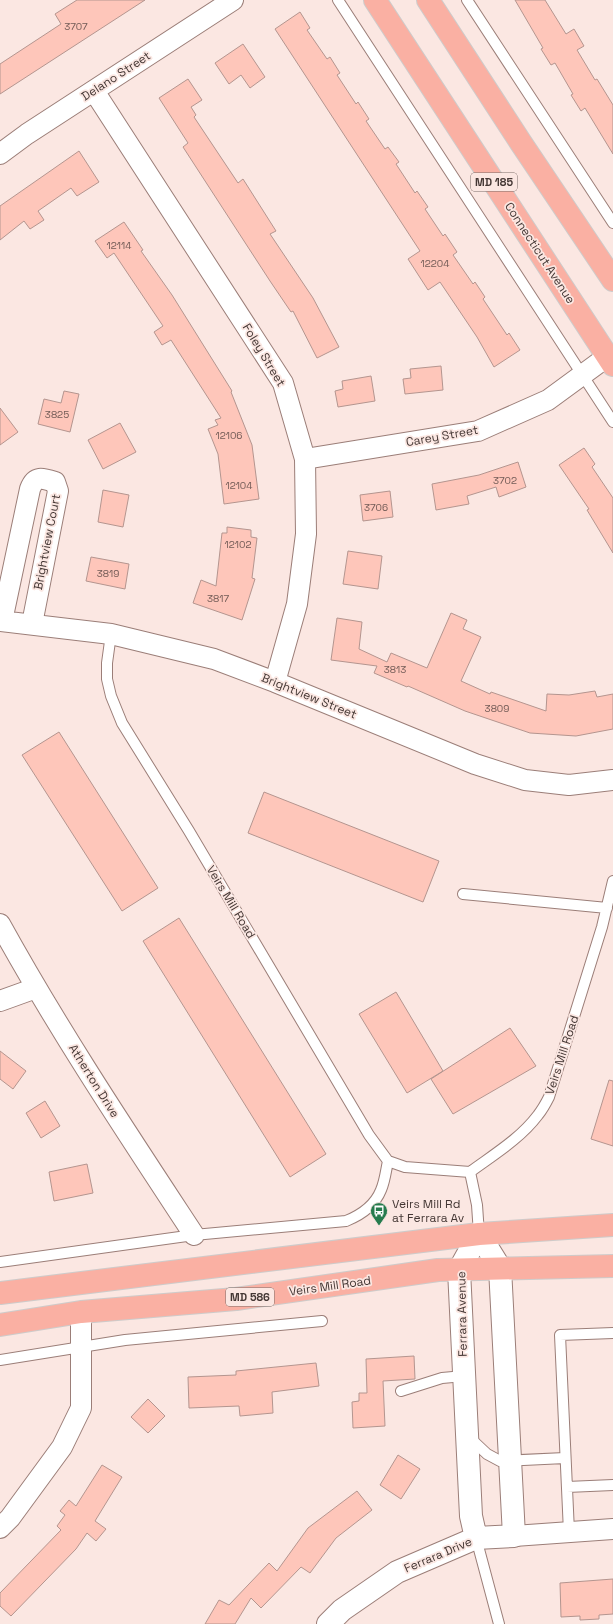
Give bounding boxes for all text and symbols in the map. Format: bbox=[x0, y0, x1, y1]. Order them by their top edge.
house number: 3707 bbox=[64, 20, 88, 33]
street label: Delano Street bbox=[78, 48, 154, 104]
road number: MD 185 bbox=[471, 173, 517, 191]
street label: Connecticut Avenue bbox=[501, 199, 579, 307]
house number: 12114 bbox=[107, 239, 131, 252]
house number: 12204 bbox=[421, 257, 449, 270]
street label: Foley Street bbox=[239, 320, 289, 390]
house number: 3825 bbox=[45, 408, 69, 421]
street label: Carey Street bbox=[405, 422, 479, 450]
house number: 12106 bbox=[216, 429, 242, 442]
house number: 3702 bbox=[493, 474, 517, 487]
house number: 12104 bbox=[225, 479, 253, 492]
street label: Brightview Court bbox=[30, 493, 64, 591]
house number: 3706 bbox=[364, 501, 388, 514]
house number: 12102 bbox=[225, 538, 251, 551]
house number: 3819 bbox=[97, 567, 119, 580]
house number: 3817 bbox=[207, 592, 229, 605]
house number: 3813 bbox=[384, 663, 406, 676]
street label: Brightview Street bbox=[259, 670, 359, 722]
house number: 3809 bbox=[485, 702, 509, 715]
street label: Veirs Mill Road bbox=[203, 862, 259, 942]
street label: Veirs Mill Road bbox=[542, 1013, 582, 1097]
street label: Atherton Drive bbox=[65, 1041, 123, 1121]
place label: Veirs Mill Rd at Ferrara Av bbox=[392, 1196, 465, 1226]
bus stop icon: Veirs Mill Rd at Ferrara Av bbox=[369, 1201, 389, 1226]
street label: Ferrara Avenue bbox=[453, 1271, 471, 1357]
street label: Veirs Mill Road bbox=[288, 1272, 372, 1300]
road number: MD 586 bbox=[226, 1288, 274, 1306]
street label: Ferrara Drive bbox=[402, 1534, 474, 1576]

